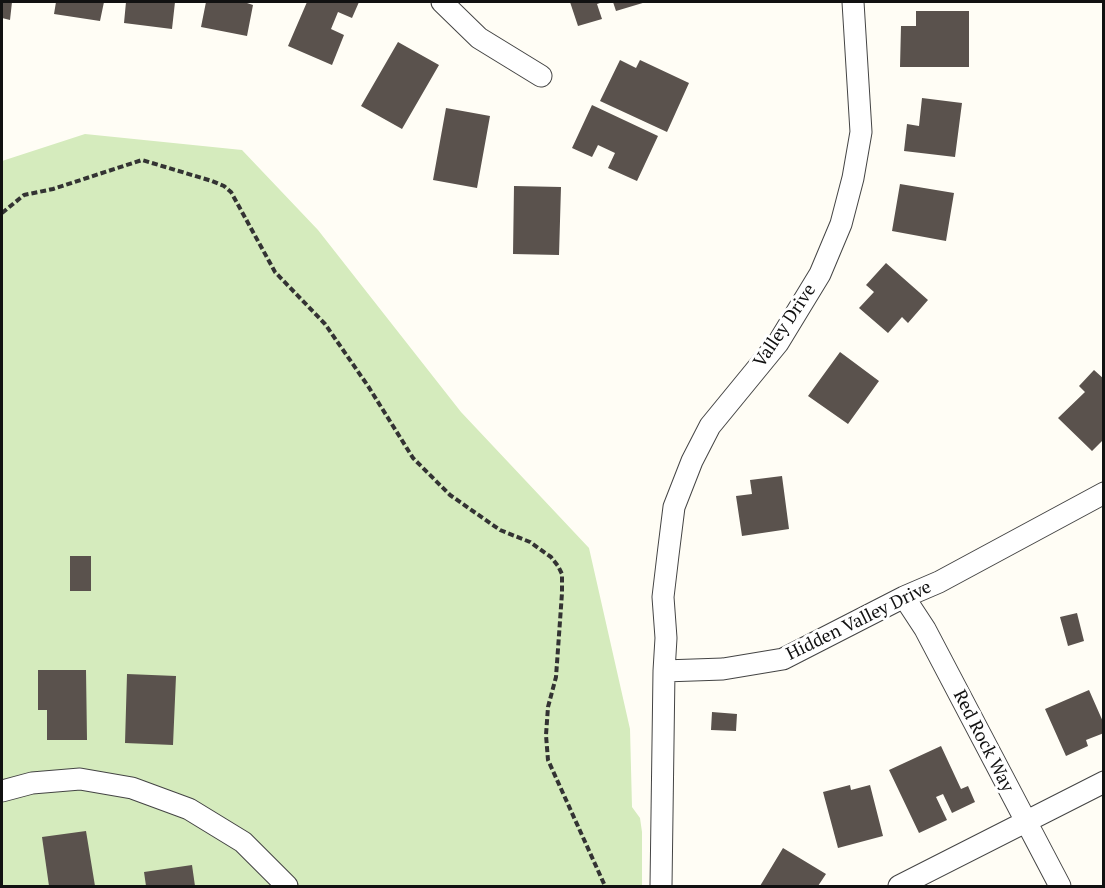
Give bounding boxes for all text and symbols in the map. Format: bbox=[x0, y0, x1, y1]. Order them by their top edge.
street label: Valley Drive bbox=[749, 280, 821, 372]
street label: Hidden Valley Drive bbox=[783, 577, 935, 665]
street label: Red Rock Way bbox=[948, 686, 1018, 796]

